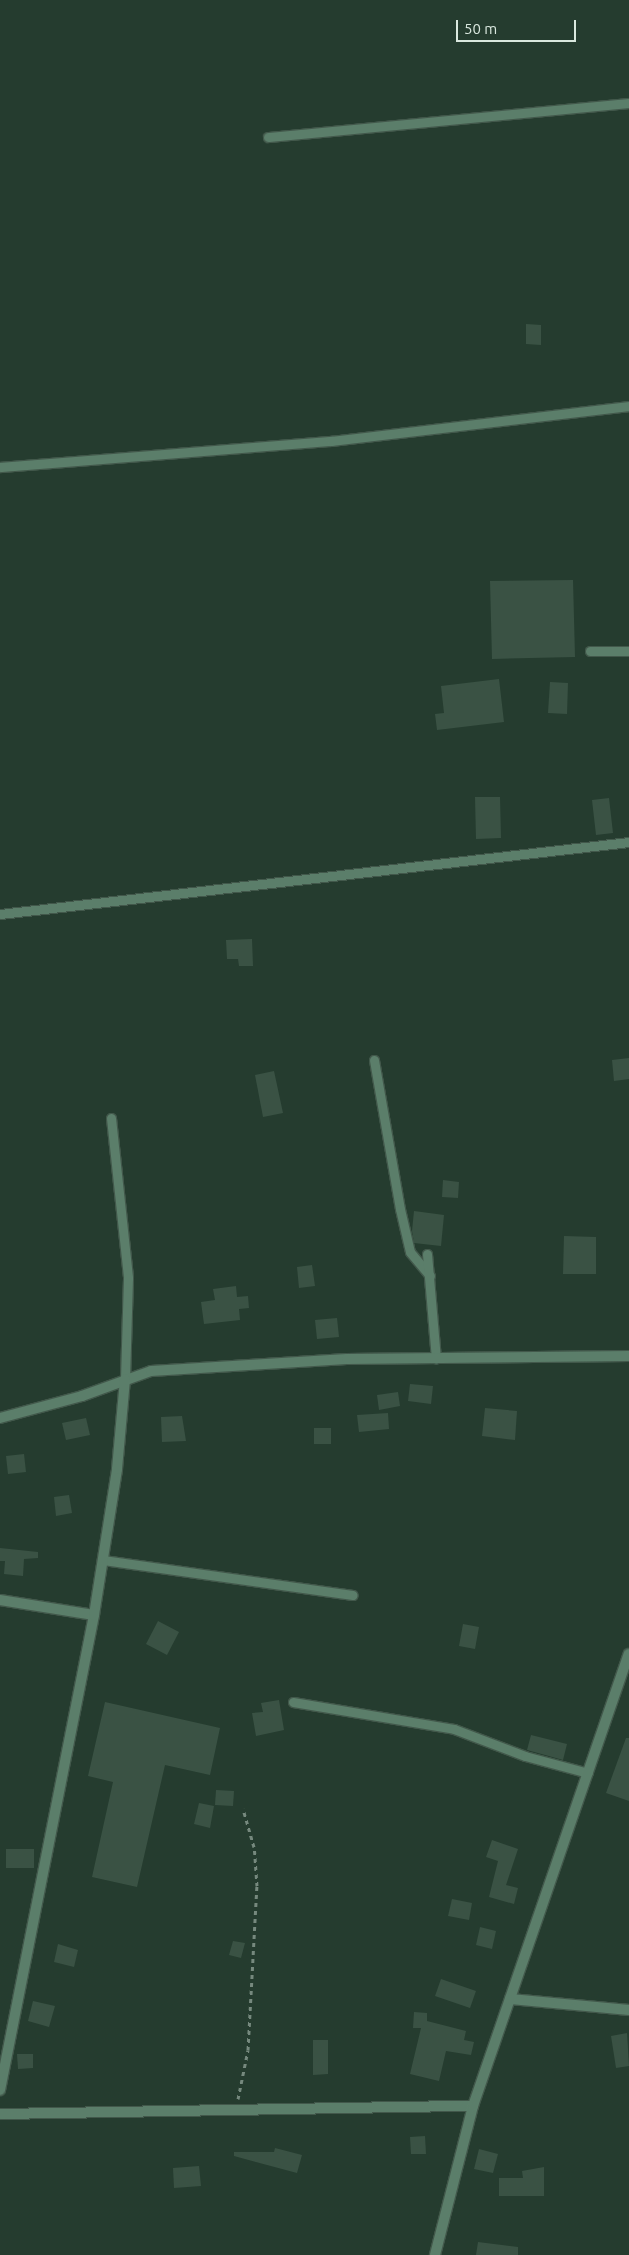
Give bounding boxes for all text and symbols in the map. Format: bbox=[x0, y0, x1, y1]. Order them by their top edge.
scale bar bbox=[459, 10, 579, 42]
text: 50 m bbox=[464, 20, 497, 37]

